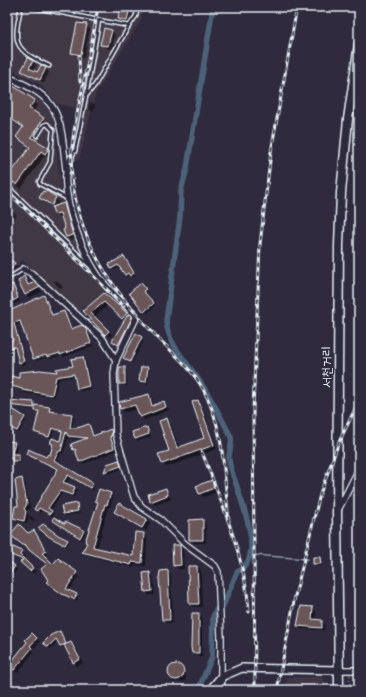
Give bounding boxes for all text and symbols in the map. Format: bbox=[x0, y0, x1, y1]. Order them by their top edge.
street label: 서천거리 bbox=[319, 346, 336, 388]

